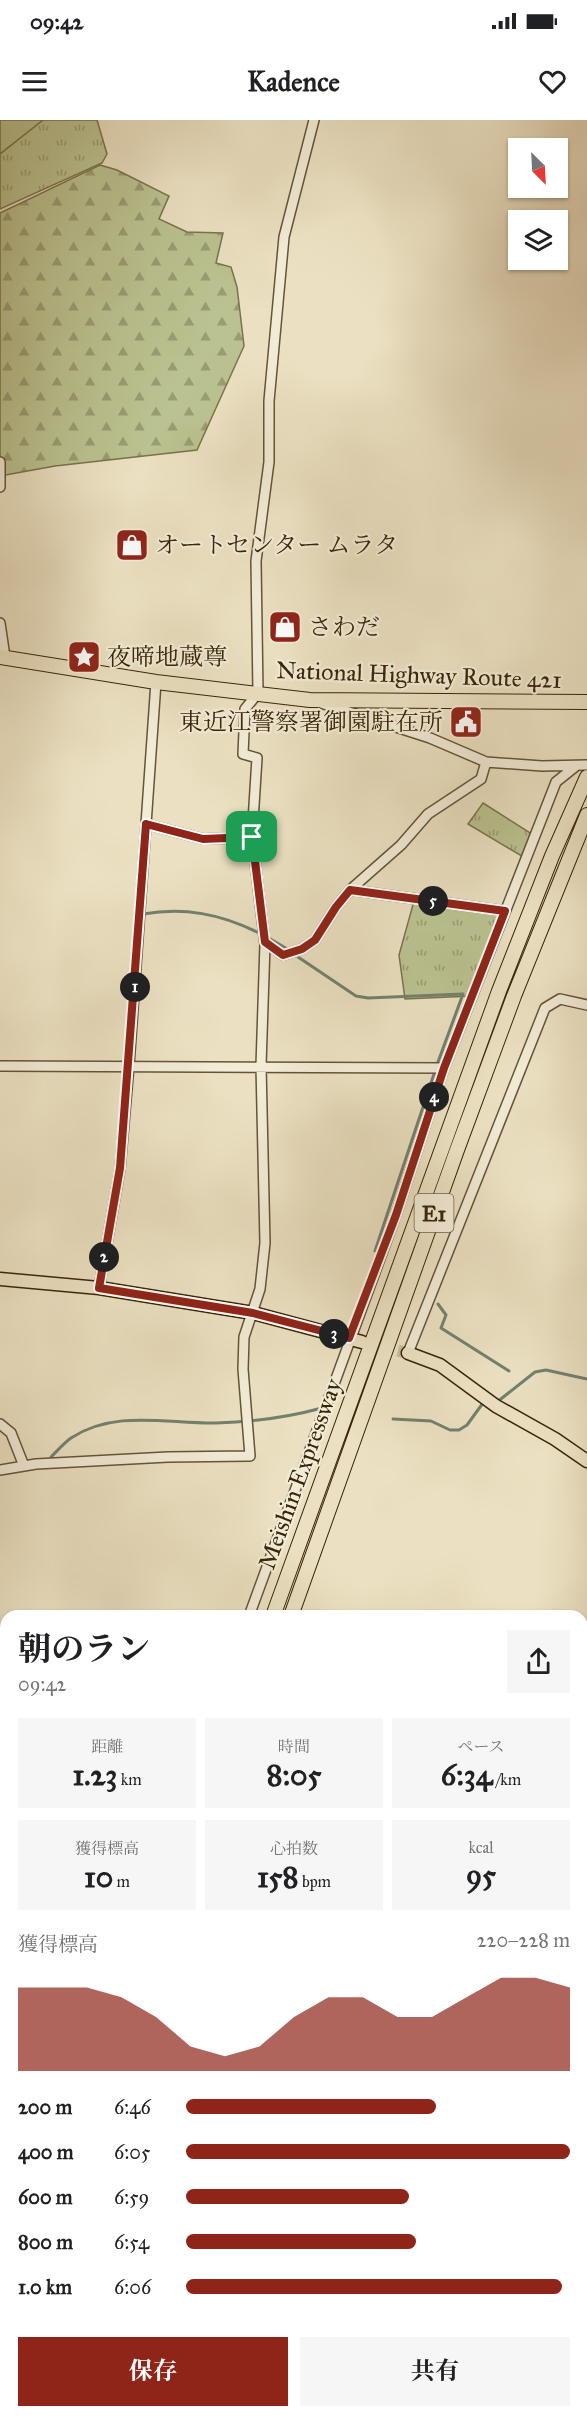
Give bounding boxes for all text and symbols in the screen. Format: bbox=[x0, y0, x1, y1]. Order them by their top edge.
text: 09:42 bbox=[30, 8, 83, 35]
icon: menu bbox=[18, 65, 51, 98]
text: Kadence bbox=[247, 65, 340, 98]
icon: heart bbox=[536, 65, 569, 98]
north arrow bbox=[508, 138, 568, 198]
map controls bbox=[508, 138, 568, 270]
button: layers bbox=[508, 210, 568, 270]
shop icon: オートセンター ムラタ bbox=[114, 527, 150, 563]
place label: オートセンター ムラタ bbox=[155, 530, 398, 560]
shop icon: さわだ bbox=[267, 609, 303, 645]
place label: さわだ bbox=[308, 612, 380, 642]
place icon: 夜啼地蔵尊 bbox=[66, 639, 102, 675]
place label: 夜啼地蔵尊 bbox=[107, 642, 227, 672]
street label: National Highway Route 421 bbox=[276, 655, 562, 695]
public building icon: 東近江警察署御園駐在所 bbox=[448, 704, 484, 740]
place label: 東近江警察署御園駐在所 bbox=[179, 707, 443, 737]
pin bbox=[226, 811, 277, 862]
icon: arrive bbox=[235, 820, 268, 853]
pin: 5 bbox=[418, 886, 448, 916]
text: 5 bbox=[429, 891, 437, 910]
pin: 1 bbox=[120, 972, 150, 1002]
text: 1 bbox=[132, 977, 138, 996]
pin: 4 bbox=[419, 1082, 449, 1112]
text: 4 bbox=[430, 1087, 438, 1106]
road number: E1 bbox=[414, 1194, 454, 1232]
pin: 2 bbox=[89, 1242, 119, 1272]
text: 2 bbox=[100, 1247, 108, 1266]
pin: 3 bbox=[319, 1319, 349, 1349]
text: 3 bbox=[331, 1324, 337, 1343]
street label: Meishin Expressway bbox=[252, 1374, 349, 1573]
text: 朝のラン bbox=[18, 1629, 150, 1669]
button: share bbox=[507, 1630, 570, 1693]
text: 09:42 bbox=[18, 1672, 66, 1696]
text: 距離 bbox=[91, 1737, 123, 1756]
text: 時間 bbox=[278, 1737, 310, 1756]
text: ペース bbox=[457, 1737, 505, 1756]
text: 1.23 bbox=[72, 1757, 117, 1793]
text: 8:05 bbox=[267, 1757, 321, 1793]
text: 6:34 bbox=[441, 1757, 493, 1793]
text: km bbox=[117, 1770, 142, 1789]
text: /km bbox=[493, 1770, 521, 1789]
text: kcal bbox=[468, 1838, 494, 1857]
text: 獲得標高 bbox=[75, 1839, 139, 1858]
text: 心拍数 bbox=[270, 1839, 318, 1858]
text: 95 bbox=[466, 1857, 496, 1893]
text: 10 bbox=[84, 1859, 113, 1895]
text: 158 bbox=[257, 1859, 298, 1895]
text: m bbox=[113, 1872, 130, 1891]
text: bpm bbox=[298, 1872, 331, 1891]
text: 220–228 m bbox=[477, 1928, 570, 1952]
text: 獲得標高 bbox=[18, 1932, 98, 1956]
text: 200 m bbox=[18, 2095, 72, 2119]
text: 6:46 bbox=[114, 2095, 151, 2119]
text: 400 m bbox=[18, 2140, 74, 2164]
text: 6:05 bbox=[114, 2140, 150, 2164]
text: 600 m bbox=[18, 2185, 73, 2209]
text: 6:59 bbox=[114, 2185, 149, 2209]
text: 800 m bbox=[18, 2230, 73, 2254]
text: 6:54 bbox=[114, 2230, 149, 2254]
text: 1.0 km bbox=[18, 2275, 72, 2299]
text: 6:06 bbox=[114, 2275, 151, 2299]
button: 保存 bbox=[18, 2337, 288, 2406]
button: 共有 bbox=[300, 2337, 570, 2406]

